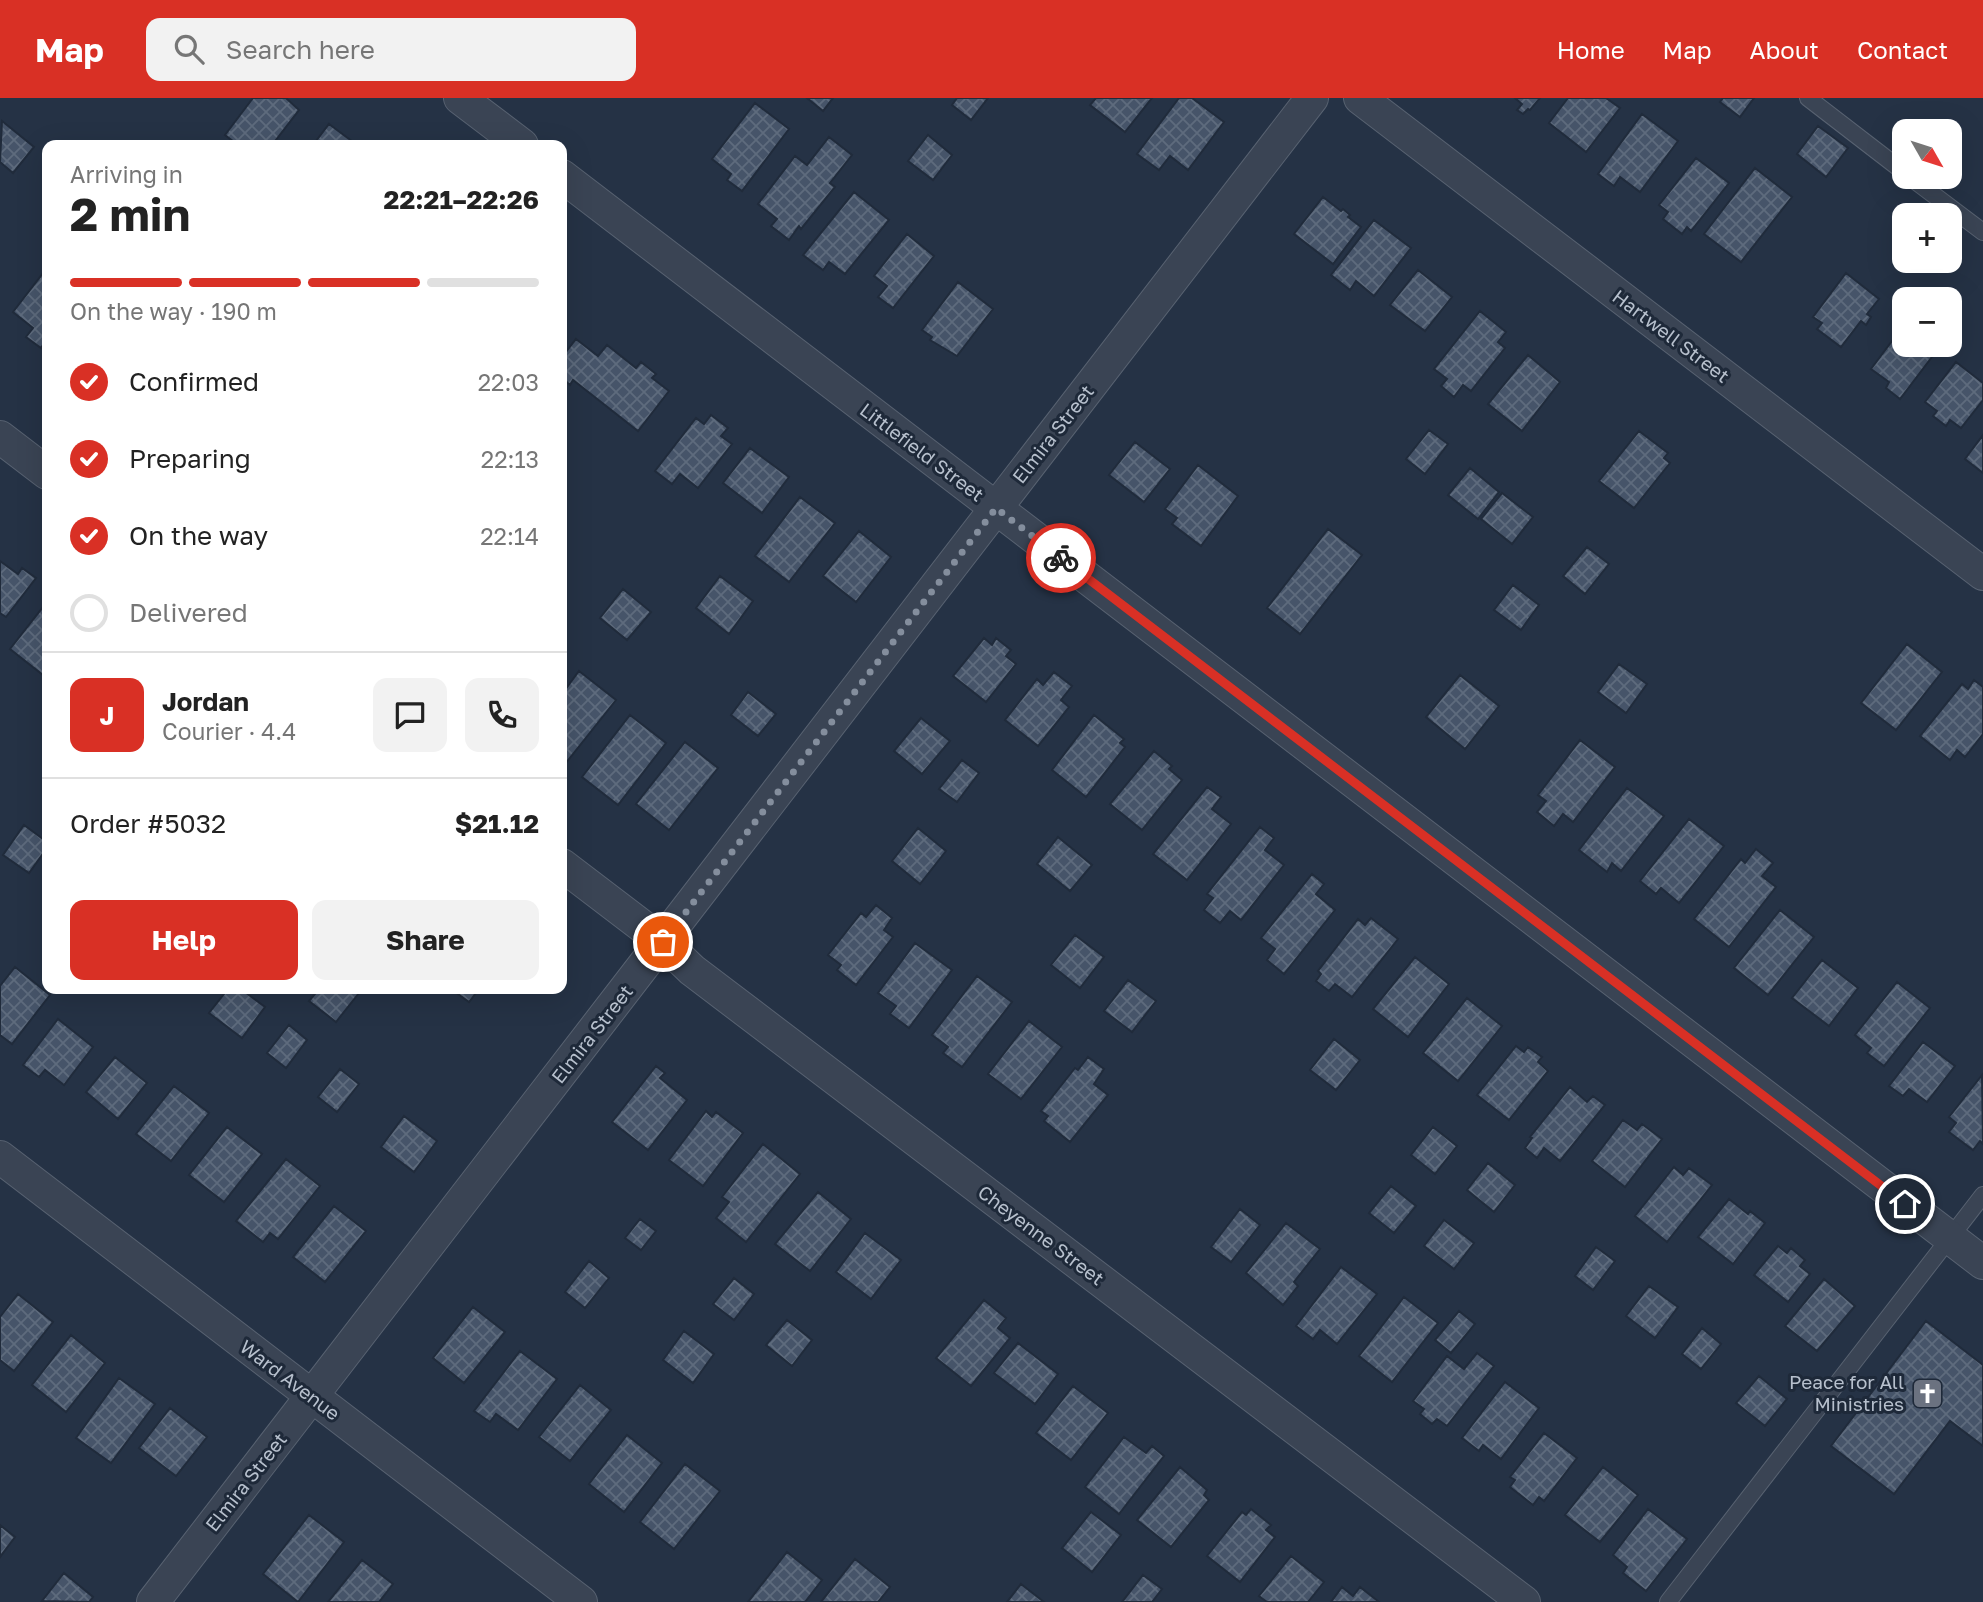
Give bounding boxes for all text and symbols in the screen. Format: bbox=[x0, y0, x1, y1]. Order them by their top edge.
search box bbox=[146, 18, 636, 81]
text: Map bbox=[35, 30, 104, 69]
icon: search bbox=[170, 30, 208, 68]
text: Search here bbox=[226, 34, 375, 65]
text: Home bbox=[1557, 35, 1625, 64]
text: Map bbox=[1663, 35, 1712, 64]
text: About bbox=[1750, 35, 1819, 64]
text: Contact bbox=[1857, 35, 1948, 64]
north arrow bbox=[1892, 119, 1962, 189]
map controls bbox=[1892, 119, 1962, 357]
text: Arriving in bbox=[70, 160, 183, 188]
text: 22:21–22:26 bbox=[384, 184, 539, 215]
text: 2 min bbox=[70, 186, 190, 241]
button: + bbox=[1892, 203, 1962, 273]
street label: Hartwell Street bbox=[1608, 284, 1734, 387]
button: − bbox=[1892, 287, 1962, 357]
text: On the way · 190 m bbox=[70, 297, 277, 325]
icon: check bbox=[70, 363, 108, 401]
text: Confirmed bbox=[129, 366, 259, 397]
text: 22:03 bbox=[478, 368, 539, 396]
street label: Elmira Street bbox=[1007, 380, 1098, 487]
street label: Littlefield Street bbox=[856, 398, 989, 506]
icon: check bbox=[70, 440, 108, 478]
text: Preparing bbox=[129, 443, 251, 474]
text: 22:13 bbox=[481, 445, 539, 473]
icon: check bbox=[70, 517, 108, 555]
text: On the way bbox=[129, 520, 268, 551]
text: 22:14 bbox=[480, 522, 539, 550]
courier bbox=[1026, 523, 1096, 593]
icon: bike bbox=[1042, 539, 1080, 577]
text: Delivered bbox=[129, 597, 248, 628]
button: chat bbox=[373, 678, 447, 752]
button: phone bbox=[465, 678, 539, 752]
text: Jordan bbox=[162, 686, 249, 717]
text: J bbox=[100, 700, 114, 731]
text: Courier · 4.4 bbox=[162, 717, 296, 745]
text: Order #5032 bbox=[70, 808, 226, 839]
text: $21.12 bbox=[455, 808, 539, 839]
button: Help bbox=[70, 900, 298, 980]
button: Share bbox=[312, 900, 539, 980]
pin bbox=[633, 912, 693, 972]
icon: bag bbox=[644, 923, 682, 961]
street label: Elmira Street bbox=[546, 980, 637, 1087]
pin bbox=[1875, 1174, 1935, 1234]
street label: Cheyenne Street bbox=[974, 1180, 1109, 1289]
icon: home bbox=[1886, 1185, 1924, 1223]
street label: Ward Avenue bbox=[236, 1335, 345, 1425]
place label: Peace for All Ministries bbox=[1789, 1370, 1904, 1415]
church icon: Peace for All Ministries bbox=[1910, 1376, 1944, 1410]
street label: Elmira Street bbox=[200, 1428, 291, 1535]

